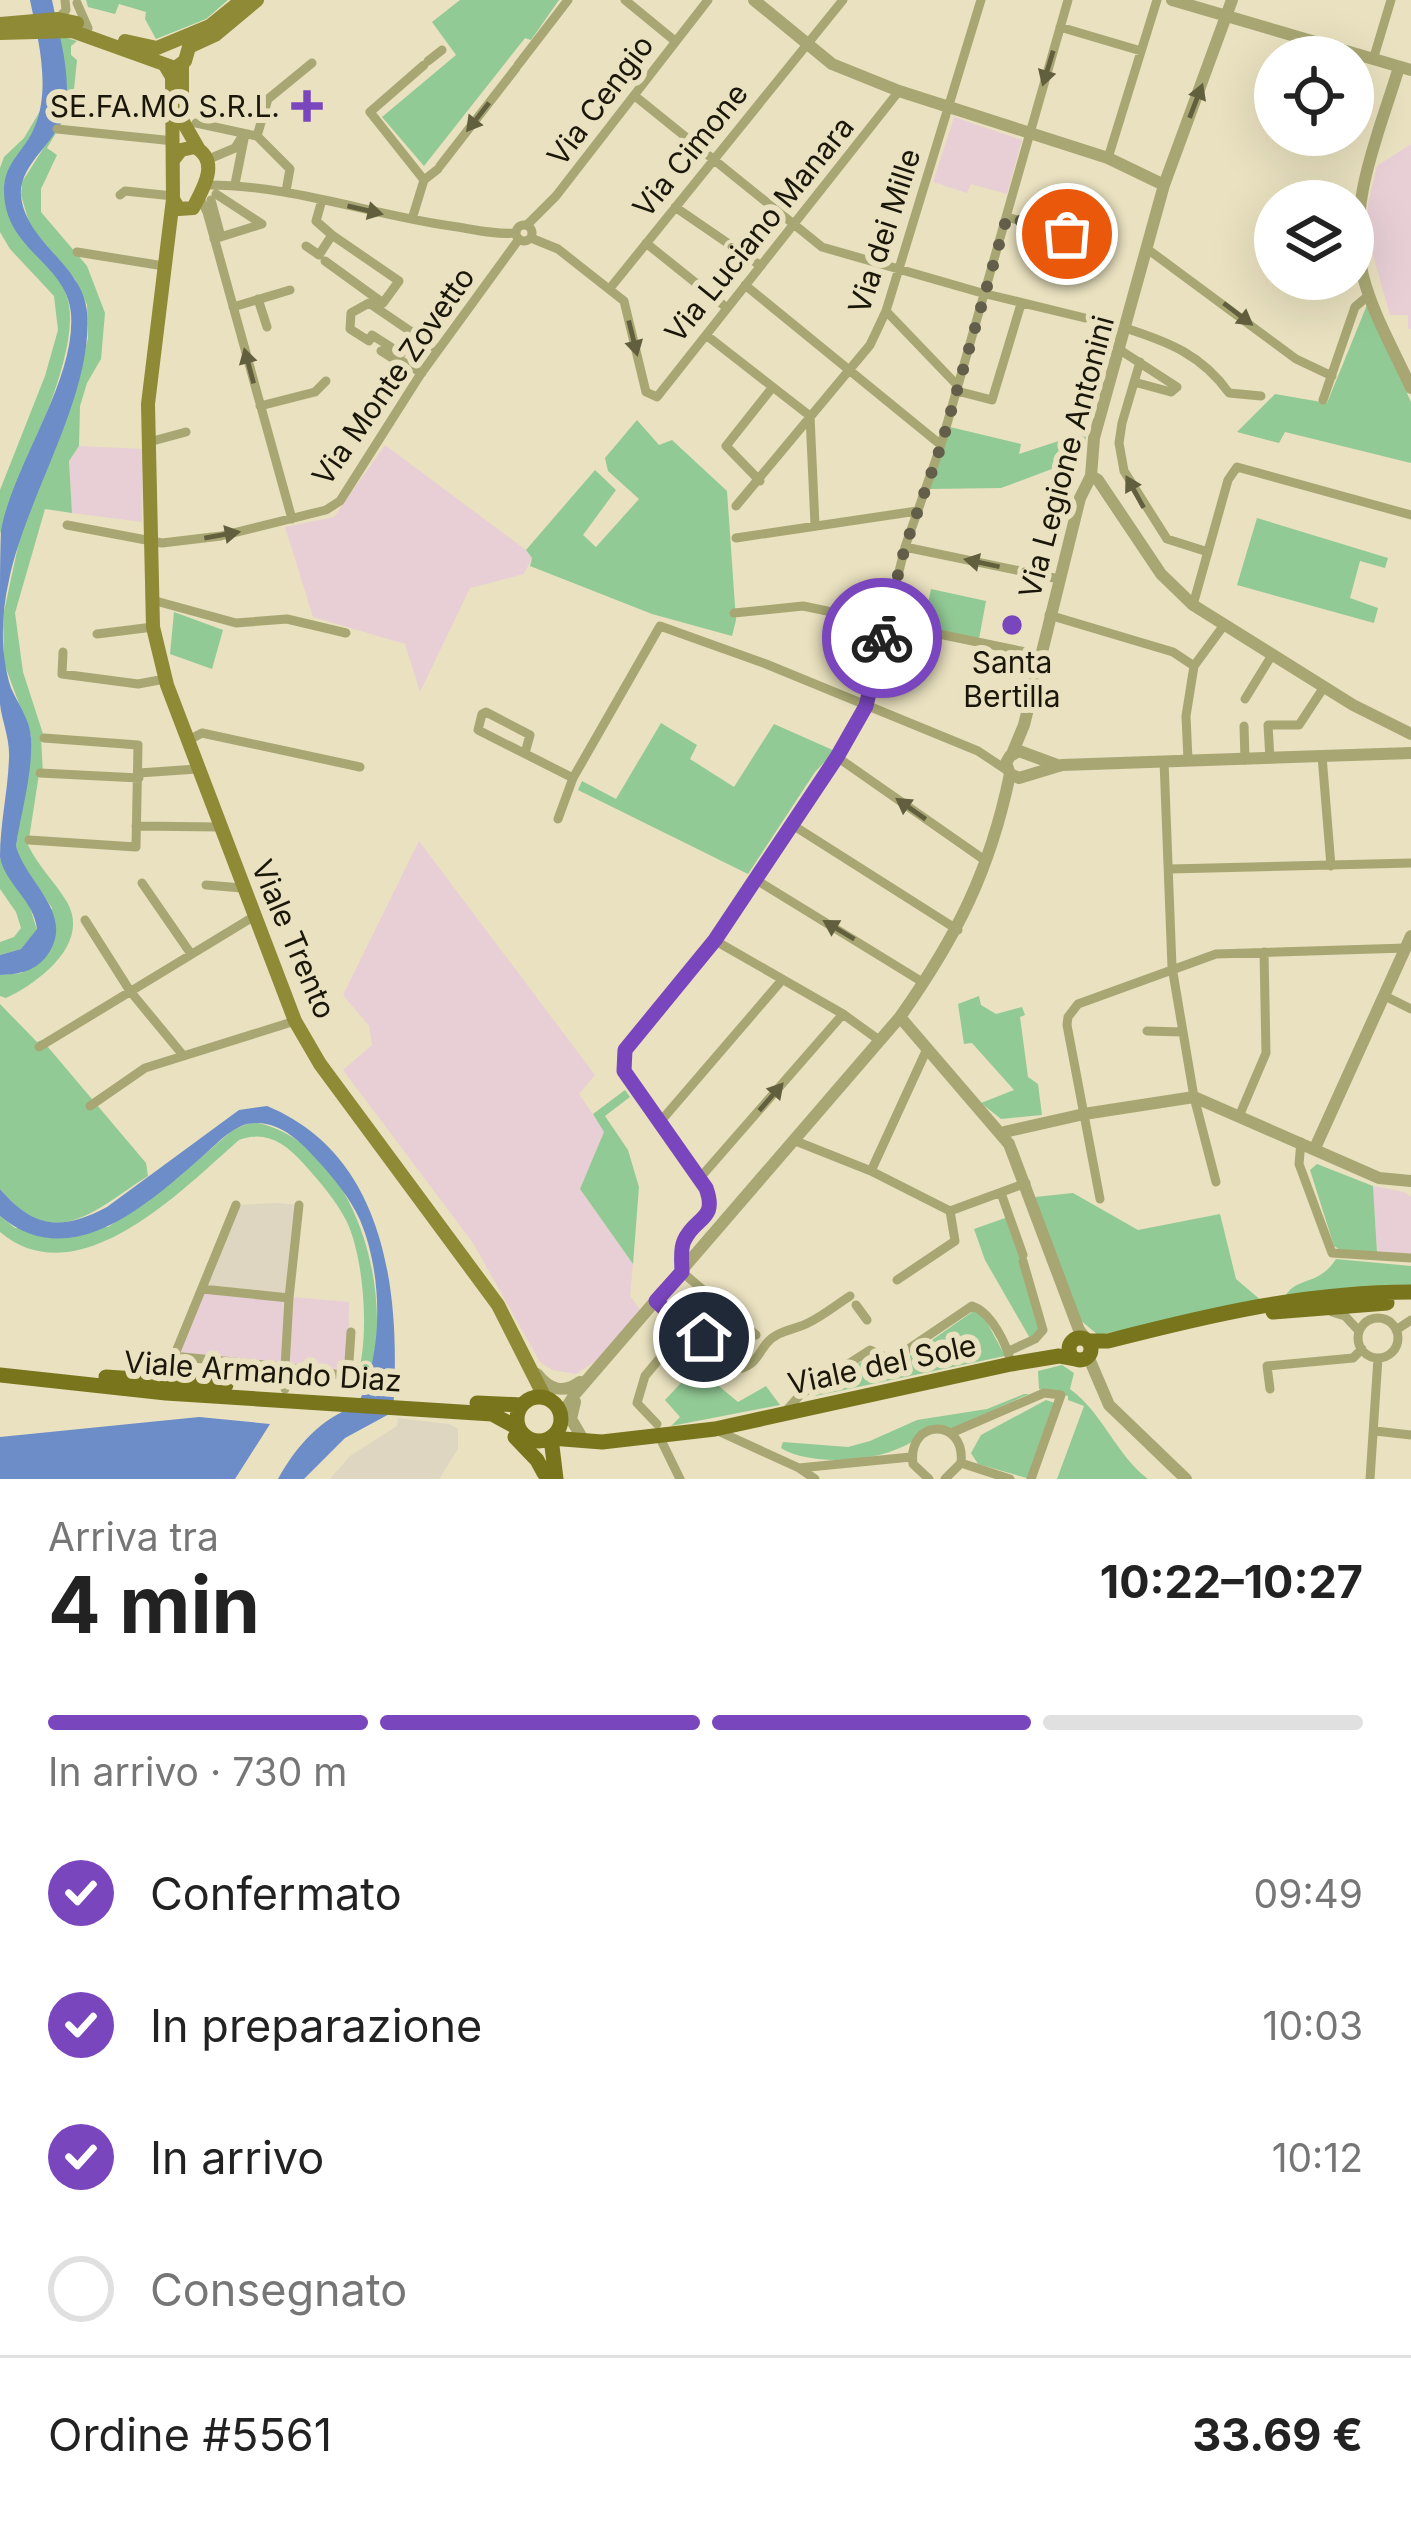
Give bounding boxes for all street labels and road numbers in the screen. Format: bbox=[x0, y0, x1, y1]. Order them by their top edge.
street label: Via Cengio bbox=[539, 28, 661, 172]
street label: Via Cimone bbox=[625, 76, 755, 224]
street label: Via Luciano Manara bbox=[657, 109, 861, 349]
street label: Via dei Mille bbox=[840, 144, 928, 318]
street label: Via Monte Zovetto bbox=[304, 260, 482, 492]
street label: Via Legione Antonini bbox=[1011, 312, 1121, 602]
street label: Viale Trento bbox=[244, 854, 344, 1024]
street label: Viale del Sole bbox=[785, 1326, 979, 1402]
street label: Viale Armando Diaz bbox=[123, 1343, 403, 1399]

